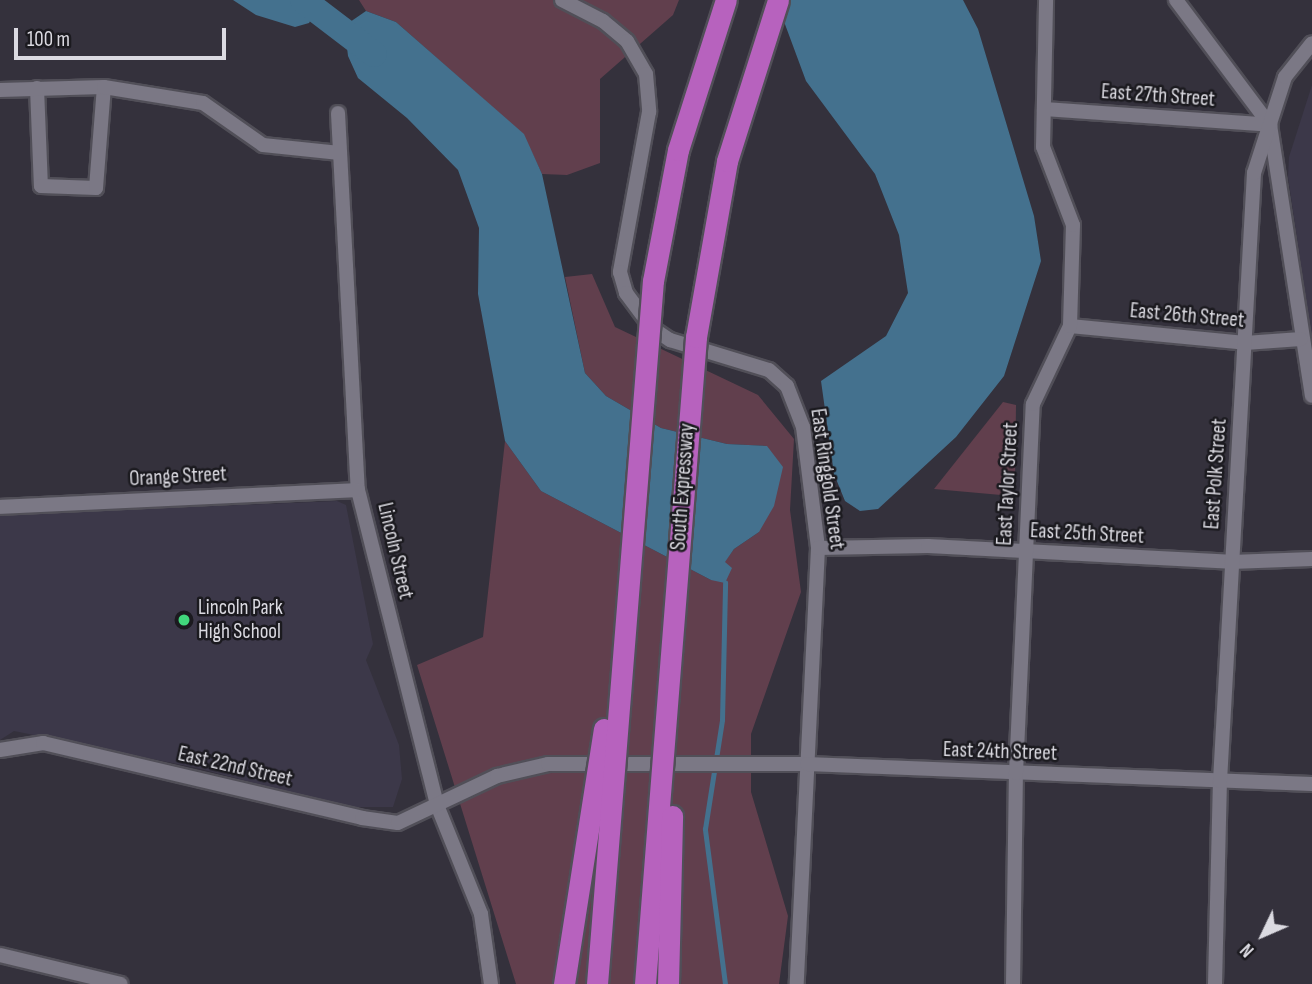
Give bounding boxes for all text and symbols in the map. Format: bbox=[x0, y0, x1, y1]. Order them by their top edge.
scale bar bbox=[18, 14, 229, 58]
text: 100 m bbox=[27, 27, 70, 52]
street label: East 27th Street bbox=[1100, 79, 1216, 113]
street label: East 26th Street bbox=[1129, 298, 1245, 334]
street label: East Ringgold Street bbox=[805, 407, 849, 551]
street label: East Polk Street bbox=[1200, 418, 1232, 530]
street label: East Taylor Street bbox=[992, 422, 1024, 546]
street label: South Expressway bbox=[666, 423, 700, 551]
street label: Orange Street bbox=[129, 462, 227, 492]
street label: Lincoln Street bbox=[372, 500, 418, 602]
street label: East 25th Street bbox=[1030, 518, 1144, 550]
place label: Lincoln Park High School bbox=[198, 595, 283, 645]
marker: Lincoln Park High School bbox=[176, 612, 192, 628]
street label: East 24th Street bbox=[943, 737, 1057, 767]
street label: East 22nd Street bbox=[175, 742, 295, 792]
north arrow bbox=[1228, 900, 1298, 970]
text: N bbox=[1236, 938, 1259, 962]

